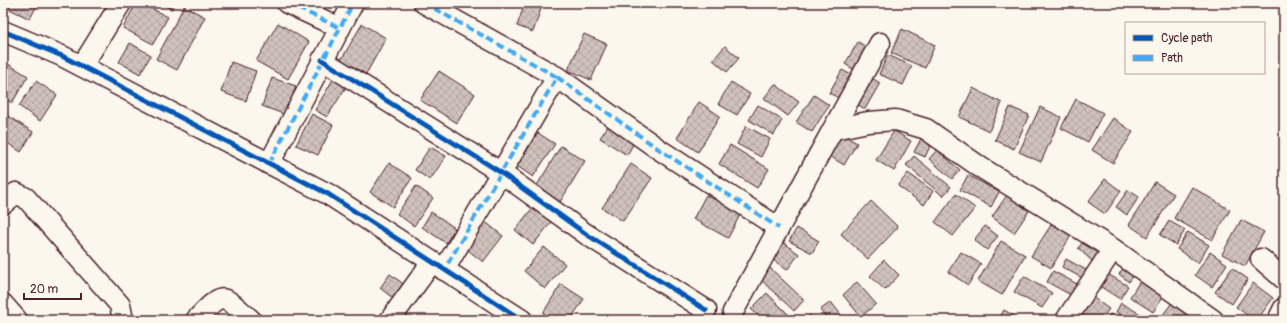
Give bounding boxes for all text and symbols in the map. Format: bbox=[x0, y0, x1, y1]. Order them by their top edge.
legend bbox=[1125, 22, 1265, 74]
text: Cycle path bbox=[1161, 31, 1213, 46]
text: Path bbox=[1161, 51, 1183, 66]
scale bar bbox=[24, 275, 81, 301]
text: 20 m bbox=[30, 282, 59, 297]

